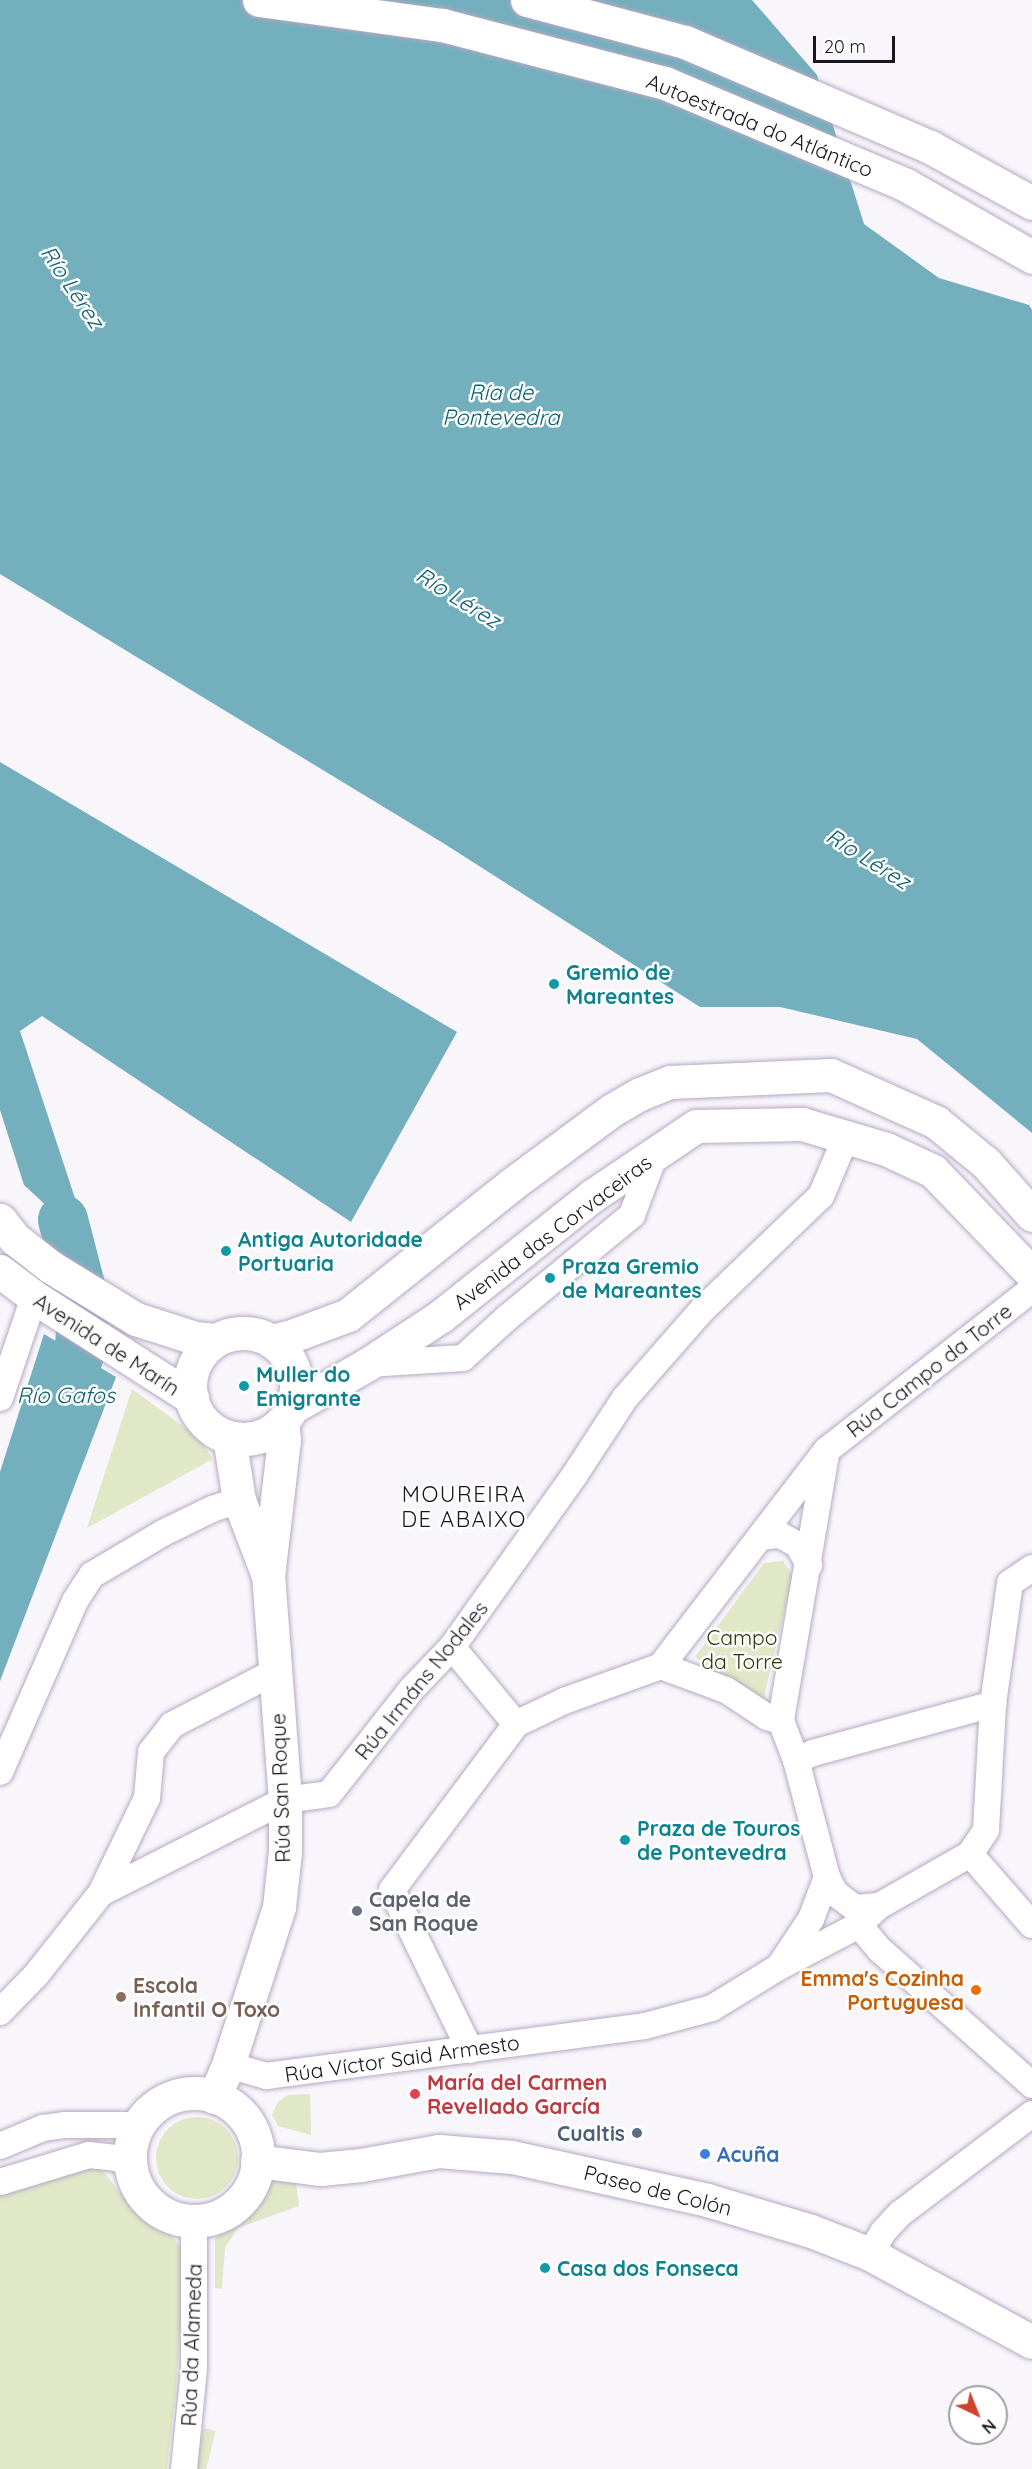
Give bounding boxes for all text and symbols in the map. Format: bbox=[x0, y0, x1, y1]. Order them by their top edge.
scale bar bbox=[816, 24, 898, 62]
text: 20 m bbox=[824, 35, 866, 58]
street label: Autoestrada do Atlántico bbox=[643, 68, 877, 182]
water label: Río Lérez bbox=[35, 241, 109, 333]
water label: Ría de Pontevedra bbox=[442, 379, 560, 430]
water label: Río Lérez bbox=[411, 562, 505, 634]
water label: Río Lérez bbox=[821, 823, 915, 895]
place label: Gremio de Mareantes bbox=[566, 959, 674, 1009]
marker: Gremio de Mareantes bbox=[547, 977, 561, 991]
street label: Avenida das Corvaceiras bbox=[448, 1149, 656, 1315]
place label: Antiga Autoridade Portuaria bbox=[238, 1226, 423, 1276]
marker: Antiga Autoridade Portuaria bbox=[219, 1244, 233, 1258]
place label: Praza Gremio de Mareantes bbox=[562, 1253, 702, 1303]
marker: Praza Gremio de Mareantes bbox=[543, 1271, 557, 1285]
street label: Avenida de Marín bbox=[29, 1287, 185, 1401]
street label: Rúa Campo da Torre bbox=[841, 1298, 1017, 1442]
place label: Muller do Emigrante bbox=[256, 1361, 361, 1411]
marker: Muller do Emigrante bbox=[237, 1379, 251, 1393]
water label: Río Gafos bbox=[17, 1383, 115, 1409]
district label: MOUREIRA DE ABAIXO bbox=[401, 1481, 527, 1532]
street label: Rúa Irmáns Nodales bbox=[349, 1596, 493, 1764]
park label: Campo da Torre bbox=[701, 1624, 783, 1674]
street label: Rúa San Roque bbox=[265, 1713, 295, 1863]
place label: Praza de Touros de Pontevedra bbox=[637, 1815, 800, 1865]
marker: Praza de Touros de Pontevedra bbox=[618, 1833, 632, 1847]
place label: Capela de San Roque bbox=[369, 1886, 478, 1936]
marker: Capela de San Roque bbox=[350, 1904, 364, 1918]
place label: Emma's Cozinha Portuguesa bbox=[800, 1965, 964, 2015]
place label: Escola Infantil O Toxo bbox=[133, 1972, 280, 2022]
marker: Emma's Cozinha Portuguesa bbox=[969, 1983, 983, 1997]
marker: Escola Infantil O Toxo bbox=[114, 1990, 128, 2004]
street label: Rúa Víctor Said Armesto bbox=[283, 2029, 521, 2087]
place label: María del Carmen Revellado García bbox=[427, 2069, 607, 2119]
marker: María del Carmen Revellado García bbox=[408, 2087, 422, 2101]
place label: Cualtis bbox=[557, 2120, 625, 2146]
marker: Cualtis bbox=[630, 2126, 644, 2140]
place label: Acuña bbox=[717, 2141, 779, 2167]
marker: Acuña bbox=[698, 2147, 712, 2161]
street label: Paseo de Colón bbox=[581, 2159, 735, 2221]
place label: Casa dos Fonseca bbox=[557, 2255, 739, 2281]
marker: Casa dos Fonseca bbox=[538, 2261, 552, 2275]
street label: Rúa da Alameda bbox=[176, 2263, 206, 2427]
north arrow bbox=[948, 2385, 1008, 2445]
text: N bbox=[978, 2415, 1000, 2438]

